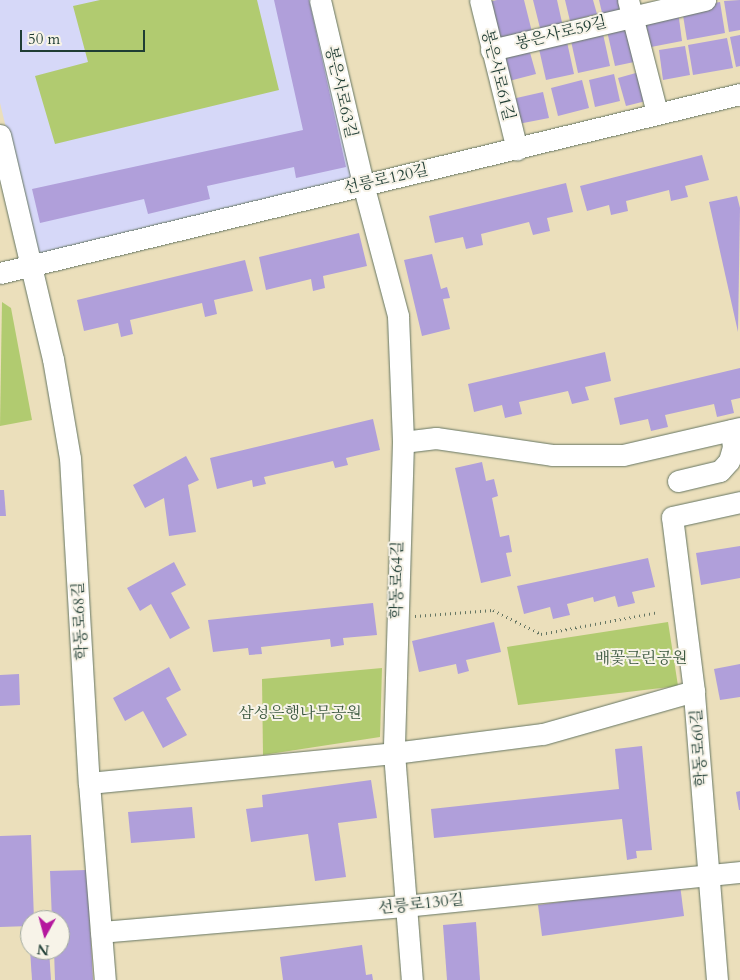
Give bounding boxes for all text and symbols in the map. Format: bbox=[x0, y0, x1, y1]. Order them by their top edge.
street label: 봉은사로59길 bbox=[513, 12, 609, 54]
scale bar bbox=[22, 20, 148, 52]
street label: 봉은사로61길 bbox=[477, 27, 519, 123]
text: 50 m bbox=[28, 29, 60, 49]
street label: 봉은사로63길 bbox=[321, 44, 361, 140]
street label: 선릉로120길 bbox=[342, 160, 430, 198]
street label: 학동로64길 bbox=[387, 541, 407, 619]
street label: 학동로68길 bbox=[68, 581, 92, 661]
park label: 배꽃근린공원 bbox=[595, 648, 687, 668]
park label: 삼성은행나무공원 bbox=[238, 703, 362, 723]
street label: 학동로60길 bbox=[687, 708, 711, 788]
street label: 선릉로130길 bbox=[377, 890, 465, 918]
north arrow bbox=[20, 910, 70, 960]
text: N bbox=[36, 939, 50, 960]

